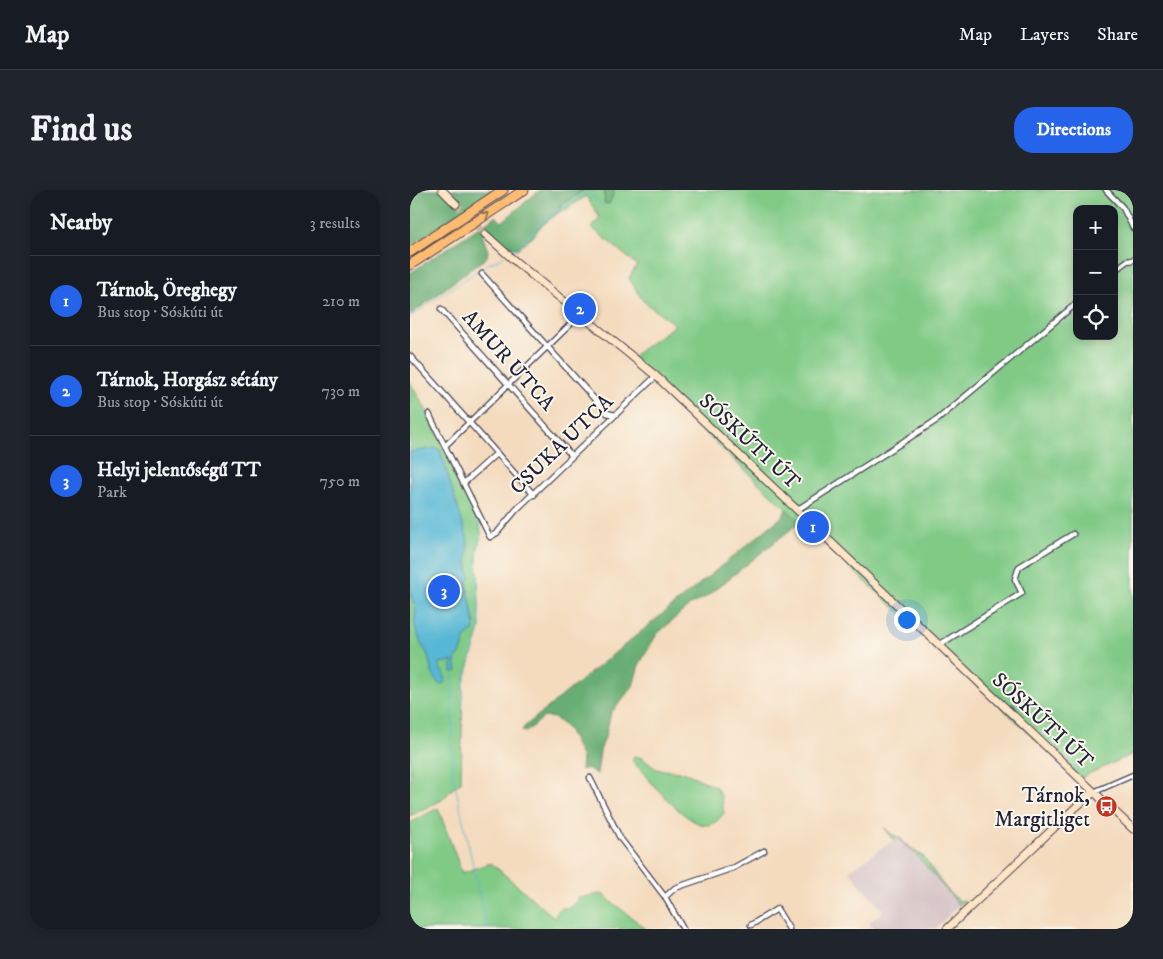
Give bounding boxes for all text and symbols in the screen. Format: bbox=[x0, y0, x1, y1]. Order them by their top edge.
text: Map bbox=[25, 20, 69, 50]
text: Map bbox=[959, 24, 992, 46]
text: Layers bbox=[1020, 24, 1069, 46]
text: Share bbox=[1097, 24, 1138, 46]
button: Directions bbox=[1014, 107, 1133, 153]
text: Find us bbox=[30, 108, 132, 152]
map controls bbox=[1073, 205, 1118, 340]
button: + bbox=[1073, 205, 1118, 250]
text: Nearby bbox=[50, 210, 112, 236]
one-way arrow bbox=[481, 212, 490, 221]
text: 3 results bbox=[310, 213, 360, 233]
button: − bbox=[1073, 250, 1118, 295]
text: Tárnok, Öreghegy bbox=[97, 279, 237, 302]
pin: 2 bbox=[564, 290, 596, 328]
text: 1 bbox=[63, 291, 69, 311]
text: 210 m bbox=[322, 291, 360, 311]
button: locate bbox=[1073, 295, 1118, 340]
text: Bus stop · Sóskúti út bbox=[97, 302, 223, 322]
street label: AMUR UTCA bbox=[456, 305, 561, 417]
text: Tárnok, Horgász sétány bbox=[97, 369, 278, 392]
text: 2 bbox=[62, 381, 70, 401]
text: 730 m bbox=[322, 381, 360, 401]
street label: SÓSKÚTI ÚT bbox=[693, 387, 807, 495]
street label: CSUKA UTCA bbox=[505, 389, 619, 500]
text: Bus stop · Sóskúti út bbox=[97, 392, 223, 412]
text: Helyi jelentőségű TT bbox=[97, 459, 261, 482]
text: 3 bbox=[63, 471, 69, 491]
text: 750 m bbox=[320, 471, 360, 491]
text: Park bbox=[97, 482, 127, 502]
pin: 1 bbox=[797, 508, 829, 546]
pin: 3 bbox=[428, 572, 460, 610]
your location bbox=[894, 607, 920, 633]
street label: SÓSKÚTI ÚT bbox=[986, 666, 1100, 774]
place label: Tárnok, Margitliget bbox=[994, 783, 1090, 833]
bus stop icon: Tárnok, Margitliget bbox=[1094, 795, 1118, 819]

